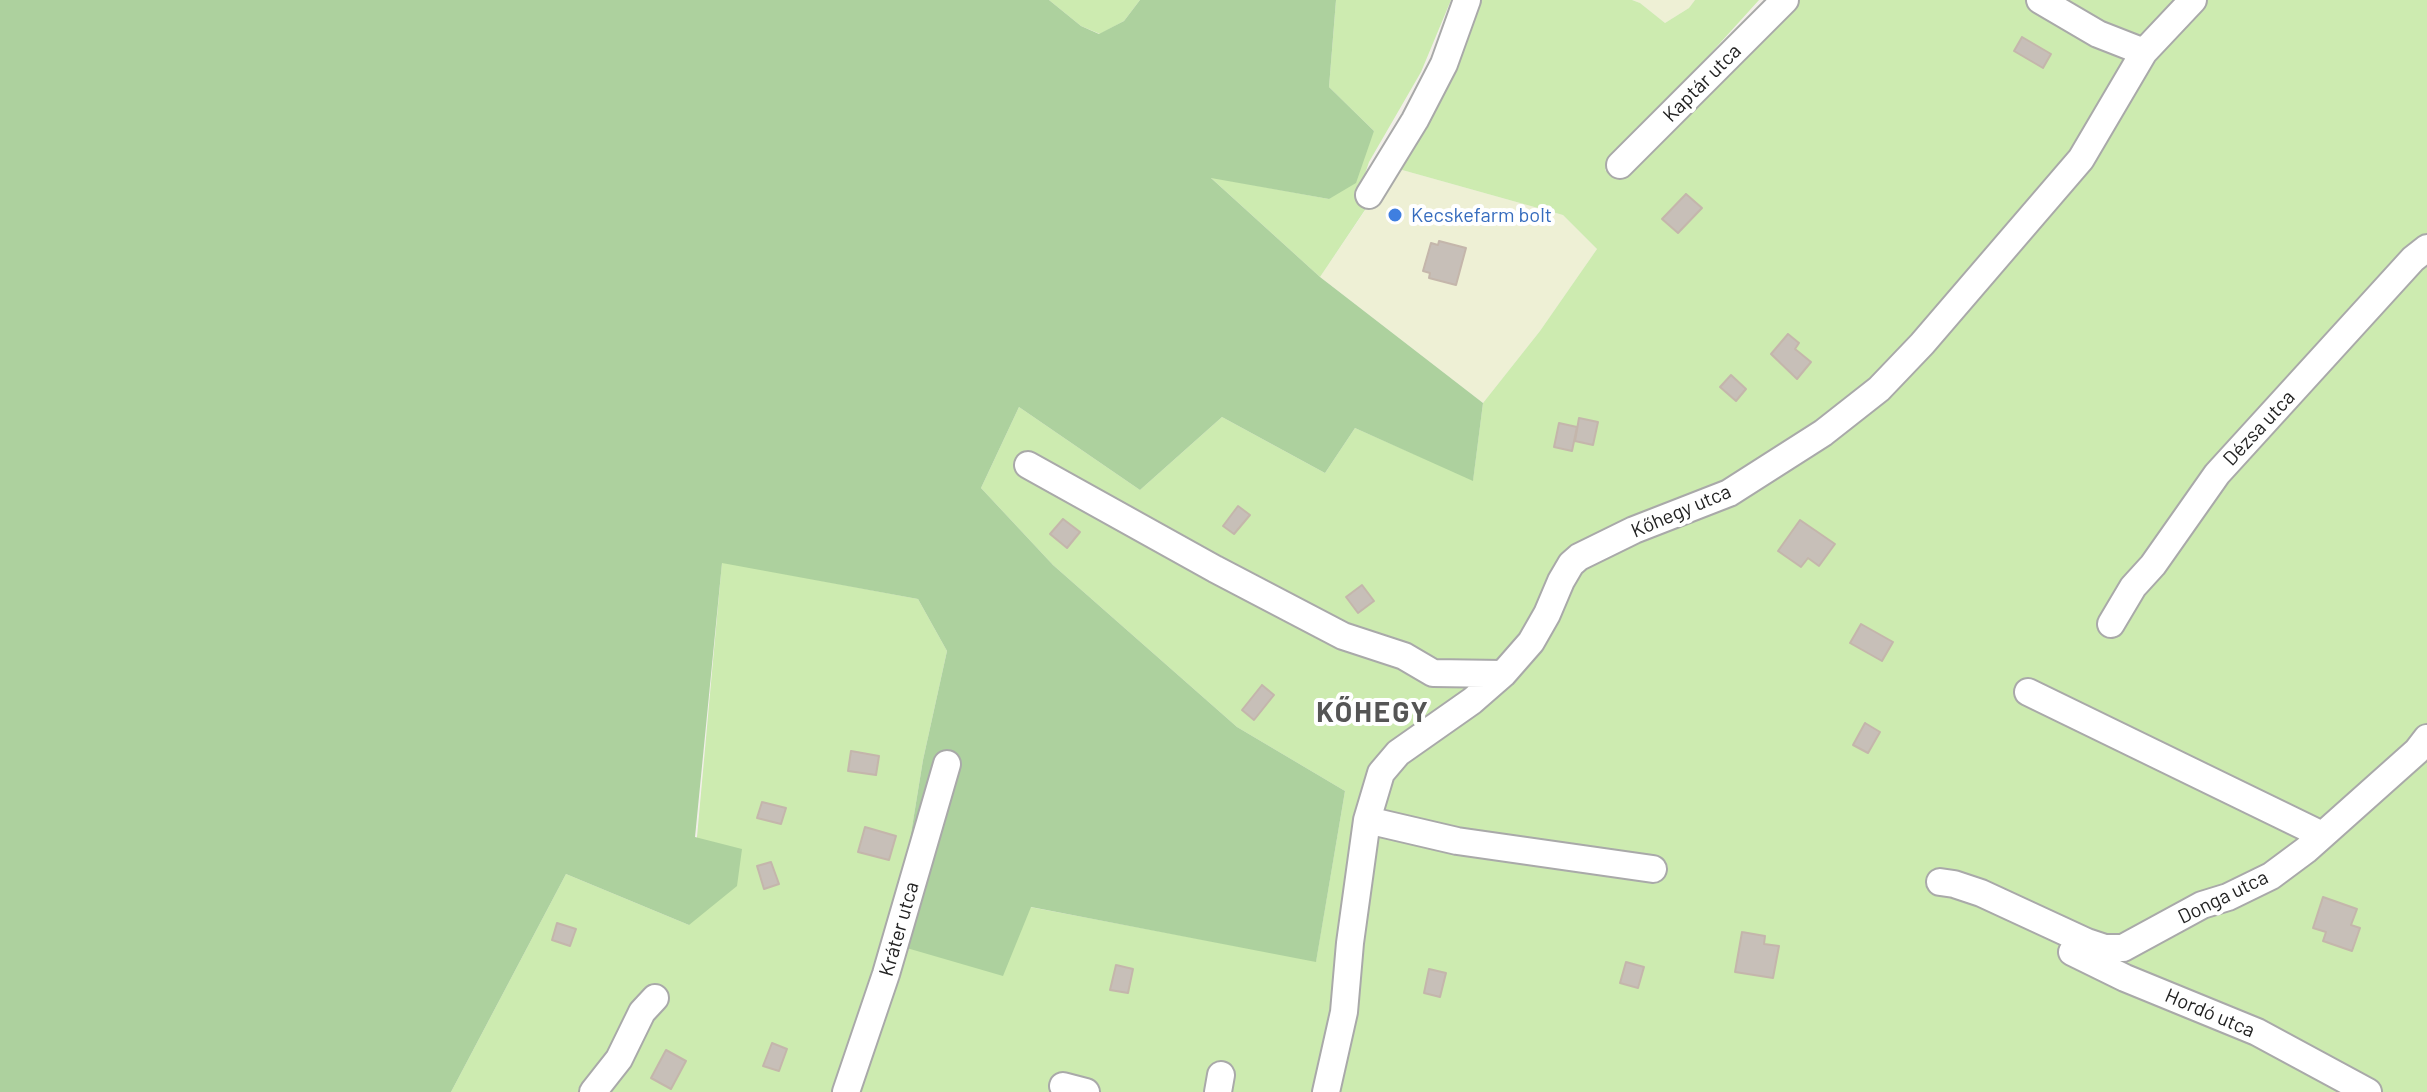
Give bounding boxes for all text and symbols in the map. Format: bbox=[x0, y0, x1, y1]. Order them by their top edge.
street label: Kaptár utca bbox=[1658, 39, 1746, 127]
place label: Kecskefarm bolt bbox=[1411, 203, 1552, 227]
marker: Kecskefarm bolt bbox=[1386, 206, 1404, 224]
street label: Dézsa utca bbox=[2218, 385, 2300, 471]
street label: Kőhegy utca bbox=[1627, 479, 1735, 543]
district label: KŐHEGY bbox=[1316, 696, 1430, 730]
street label: Donga utca bbox=[2174, 865, 2272, 929]
street label: Kráter utca bbox=[874, 879, 924, 979]
street label: Hordó utca bbox=[2162, 983, 2258, 1043]

